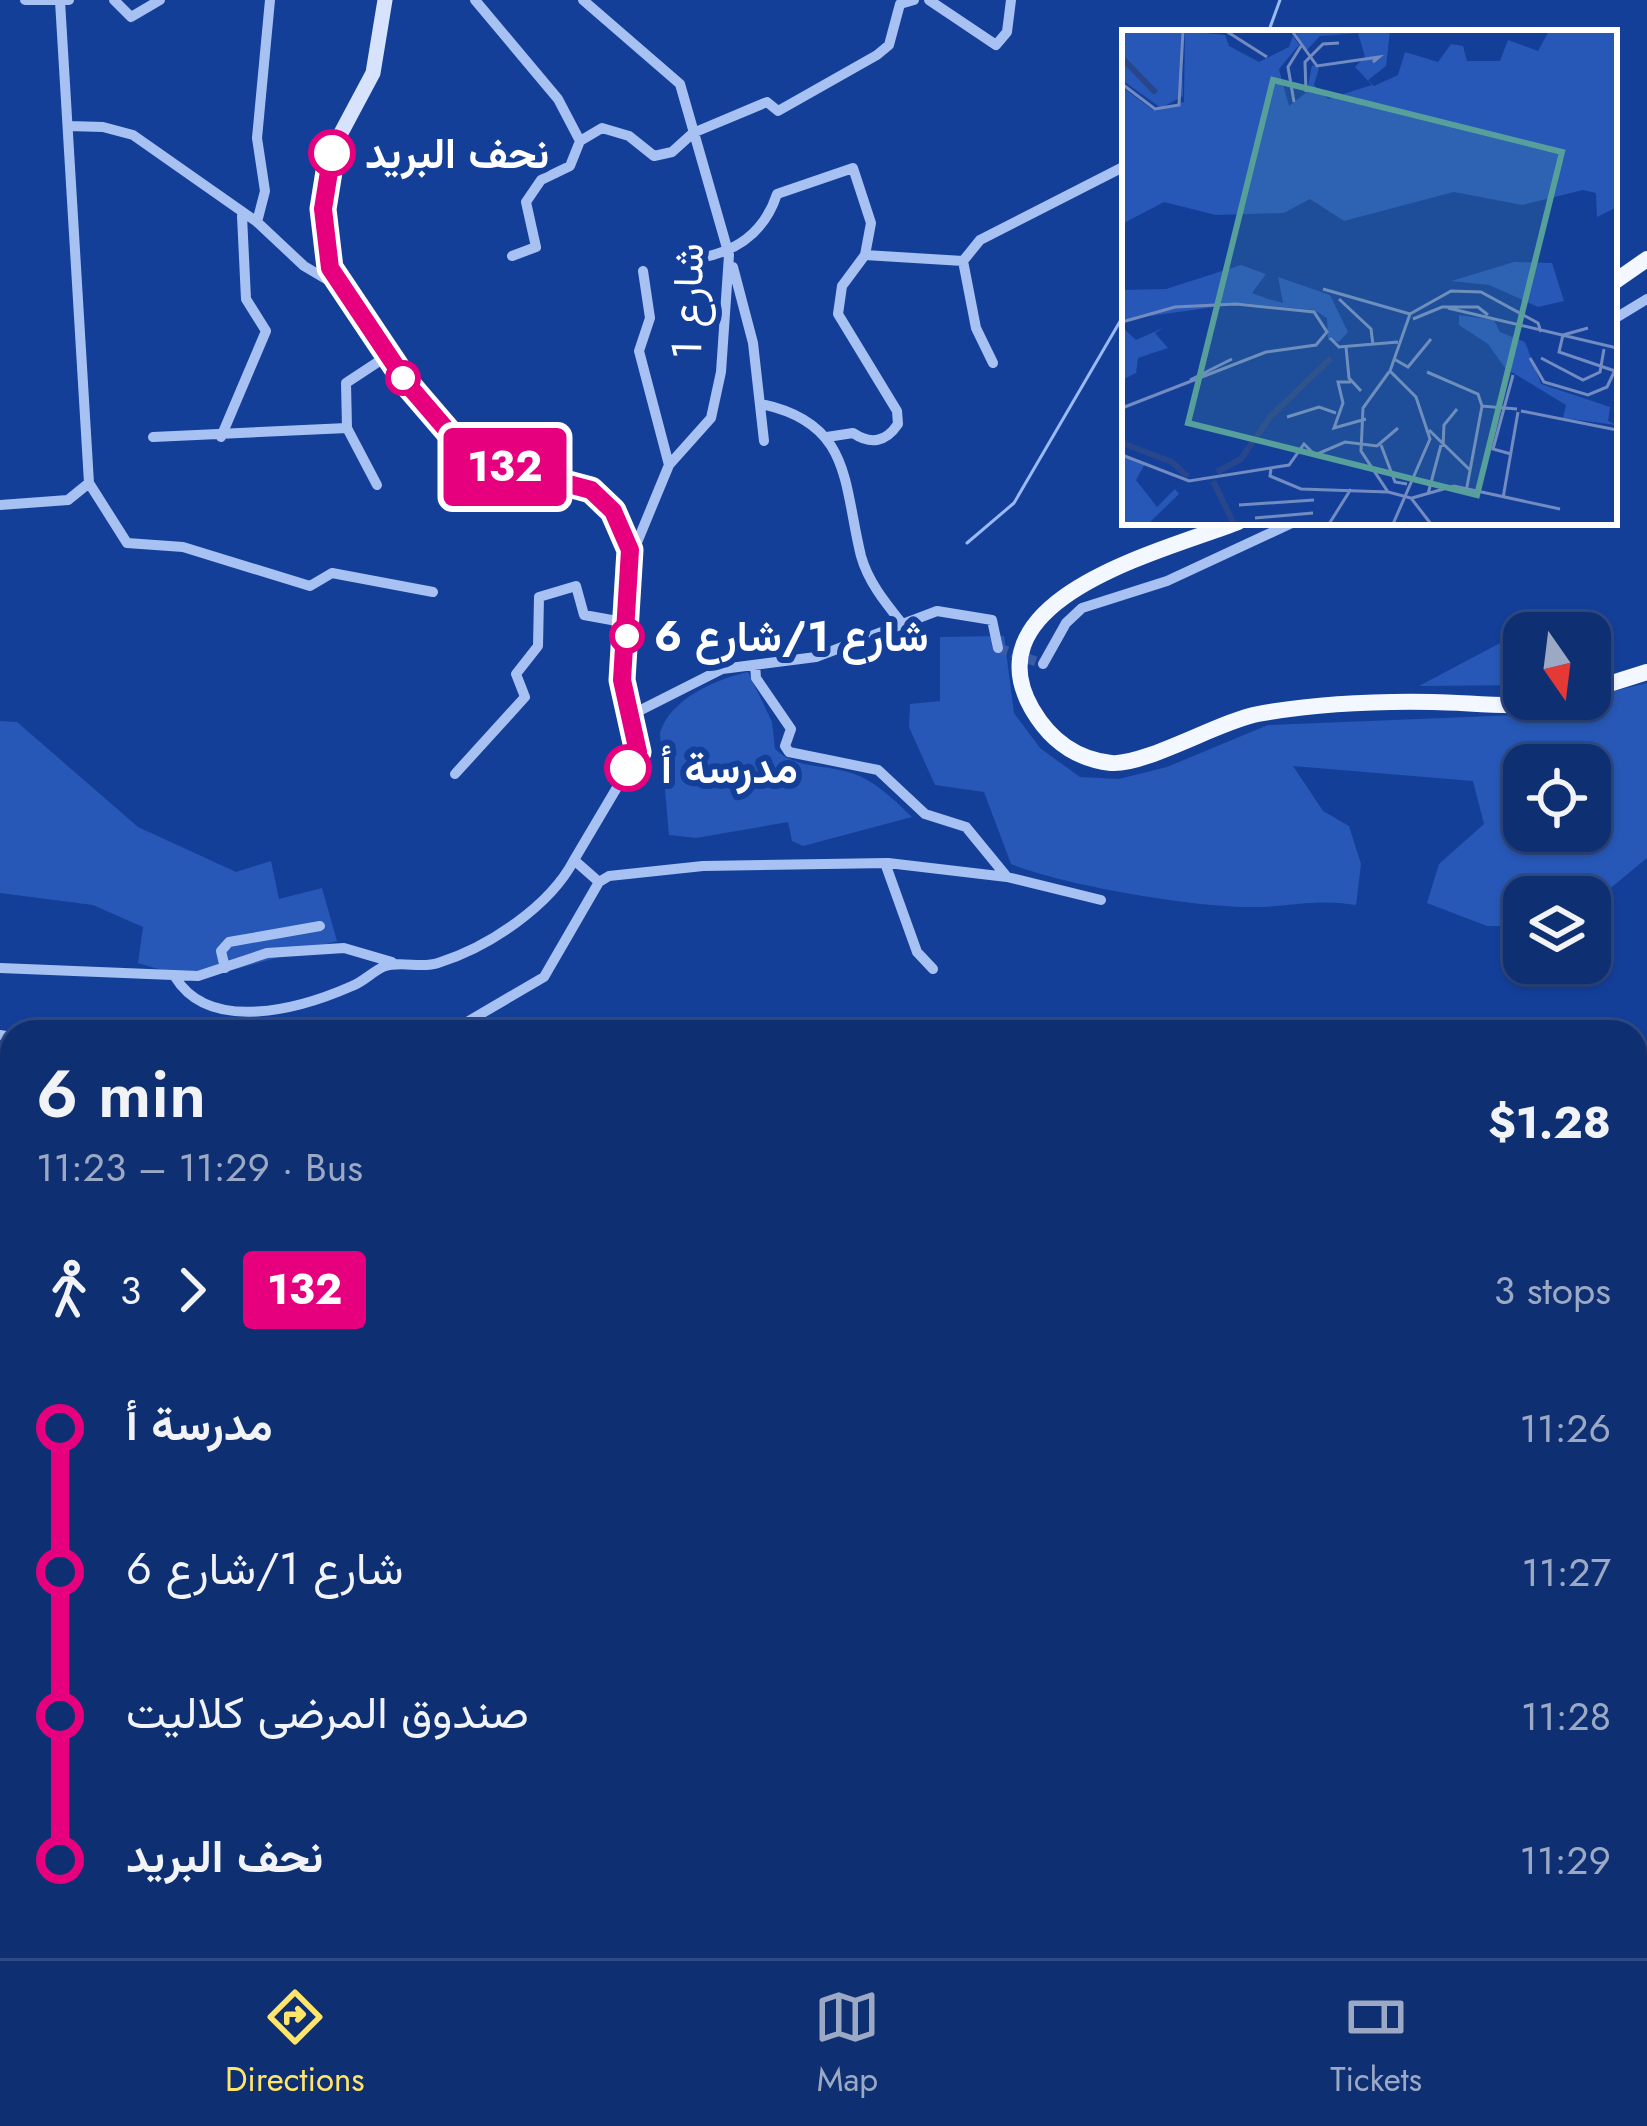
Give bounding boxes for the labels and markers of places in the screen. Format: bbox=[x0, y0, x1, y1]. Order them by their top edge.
place label: نحف البريد bbox=[365, 123, 549, 184]
marker: نحف البريد bbox=[310, 131, 354, 175]
unlabelled marker bbox=[387, 362, 419, 394]
place label: شارع 1/شارع 6 bbox=[654, 606, 928, 667]
marker: شارع 1/شارع 6 bbox=[611, 620, 643, 652]
place label: مدرسة أ bbox=[661, 738, 798, 799]
marker: مدرسة أ bbox=[606, 746, 650, 790]

